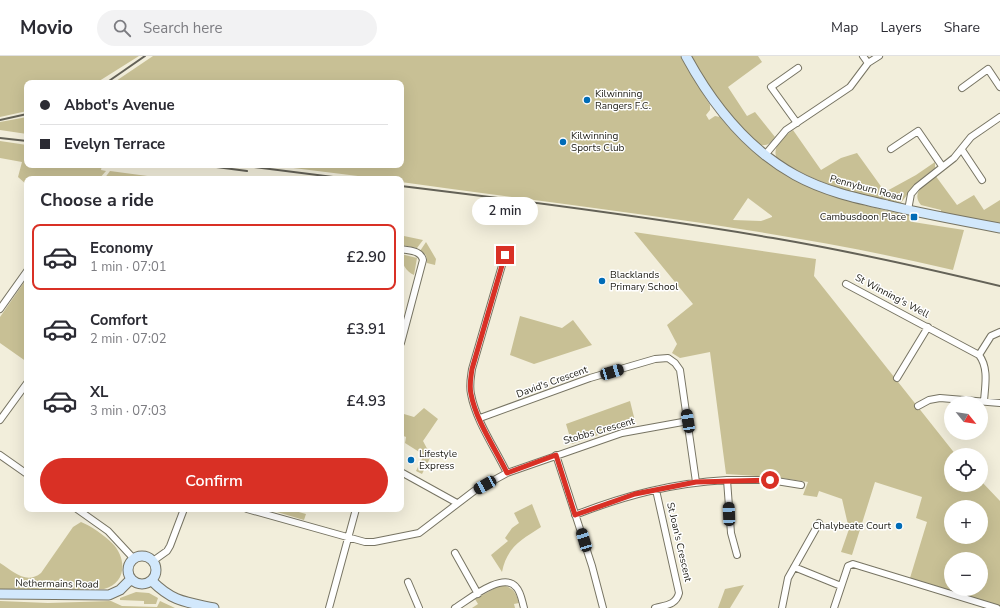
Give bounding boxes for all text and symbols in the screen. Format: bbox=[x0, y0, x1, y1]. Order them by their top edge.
search box bbox=[97, 10, 377, 46]
text: Movio bbox=[20, 15, 73, 41]
icon: search bbox=[111, 17, 133, 39]
text: Search here bbox=[143, 18, 223, 38]
text: Map bbox=[831, 18, 858, 37]
text: Layers bbox=[880, 18, 922, 37]
text: Share bbox=[944, 18, 980, 37]
place label: Kilwinning Rangers F.C. bbox=[595, 87, 651, 113]
text: Abbot's Avenue bbox=[64, 95, 175, 115]
marker: Kilwinning Rangers F.C. bbox=[582, 95, 592, 105]
place label: Kilwinning Sports Club bbox=[571, 129, 625, 155]
text: Evelyn Terrace bbox=[64, 134, 165, 154]
marker: Kilwinning Sports Club bbox=[558, 137, 568, 147]
street label: Pennyburn Road bbox=[828, 172, 904, 204]
text: Choose a ride bbox=[40, 188, 154, 212]
callout: 2 min bbox=[472, 197, 538, 225]
text: 2 min bbox=[488, 202, 522, 220]
place label: Cambusdoon Place bbox=[820, 210, 906, 224]
marker: Cambusdoon Place bbox=[909, 212, 919, 222]
text: Economy bbox=[90, 238, 153, 258]
icon: car bbox=[42, 239, 78, 275]
route end bbox=[496, 246, 514, 264]
text: £2.90 bbox=[346, 247, 386, 267]
text: 1 min · 07:01 bbox=[90, 258, 166, 276]
place label: Blacklands Primary School bbox=[610, 268, 678, 294]
street label: St Winning's Well bbox=[853, 271, 932, 321]
marker: Blacklands Primary School bbox=[597, 276, 607, 286]
text: Comfort bbox=[90, 310, 147, 330]
icon: car bbox=[42, 311, 78, 347]
text: £3.91 bbox=[346, 319, 386, 339]
text: 2 min · 07:02 bbox=[90, 330, 166, 348]
street label: David's Crescent bbox=[514, 362, 590, 401]
car bbox=[599, 363, 625, 381]
text: XL bbox=[90, 382, 109, 402]
icon: car bbox=[42, 383, 78, 419]
text: £4.93 bbox=[346, 391, 386, 411]
north arrow bbox=[944, 396, 988, 440]
map controls bbox=[944, 396, 988, 596]
text: 3 min · 07:03 bbox=[90, 402, 166, 420]
car bbox=[680, 408, 696, 434]
street label: Stobbs Crescent bbox=[562, 414, 637, 448]
place label: Lifestyle Express bbox=[419, 447, 457, 473]
button: locate bbox=[944, 448, 988, 492]
marker: Lifestyle Express bbox=[406, 455, 416, 465]
button: Confirm bbox=[40, 458, 388, 504]
route start bbox=[761, 471, 779, 489]
car bbox=[472, 474, 498, 496]
button: + bbox=[944, 500, 988, 544]
street label: St Joan's Crescent bbox=[663, 501, 695, 584]
car bbox=[723, 502, 735, 526]
place label: Chalybeate Court bbox=[813, 519, 891, 533]
marker: Chalybeate Court bbox=[894, 521, 904, 531]
car bbox=[575, 527, 593, 553]
button: − bbox=[944, 552, 988, 596]
street label: Nethermains Road bbox=[15, 576, 99, 592]

